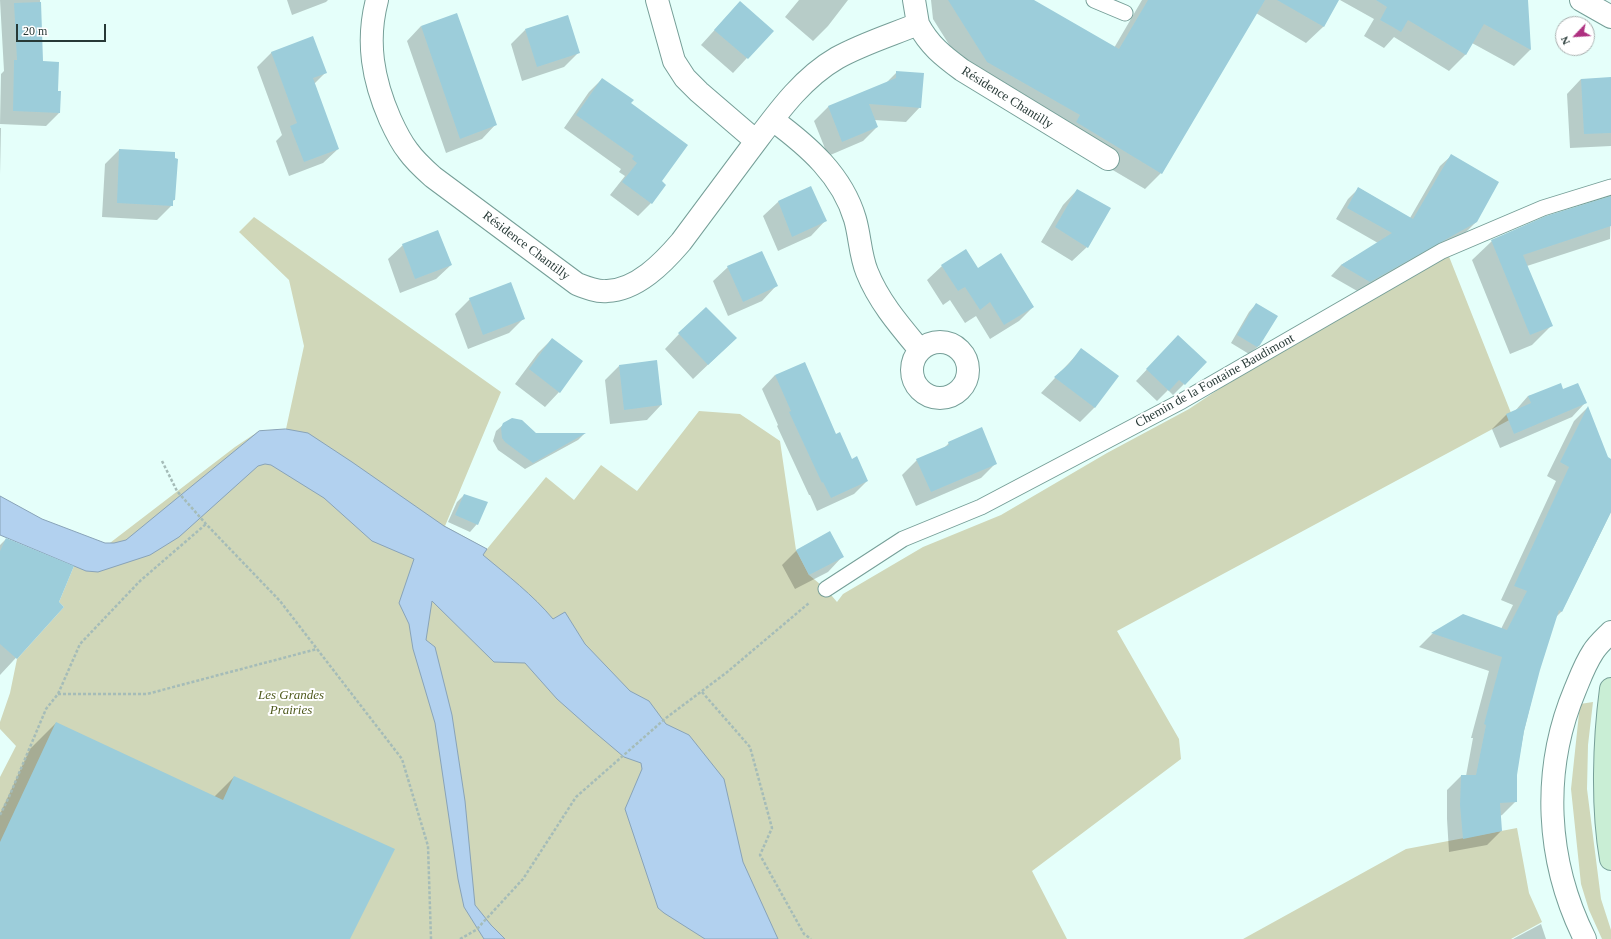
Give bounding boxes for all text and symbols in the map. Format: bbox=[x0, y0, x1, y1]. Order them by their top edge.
scale bar bbox=[18, 16, 108, 42]
north arrow bbox=[1555, 16, 1595, 56]
text: 20 m bbox=[23, 24, 47, 38]
text: N bbox=[1558, 35, 1572, 47]
street label: Résidence Chantilly bbox=[958, 64, 1056, 132]
street label: Résidence Chantilly bbox=[479, 208, 573, 284]
street label: Chemin de la Fontaine Baudimont bbox=[1133, 331, 1297, 431]
park label: Les Grandes Prairies bbox=[258, 688, 324, 719]

